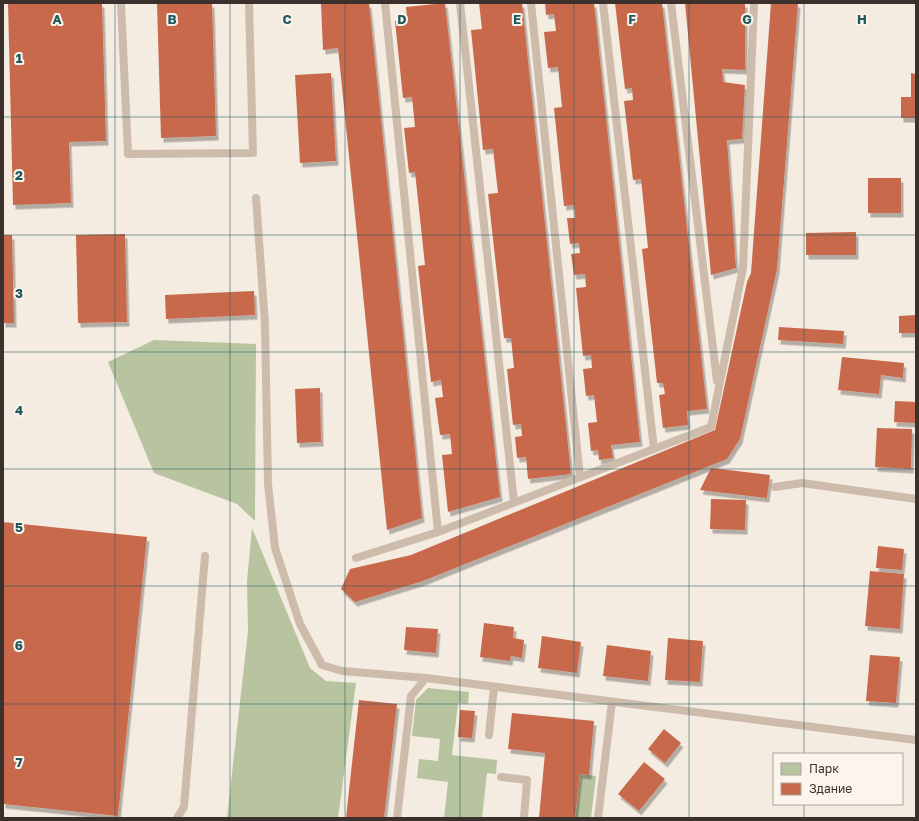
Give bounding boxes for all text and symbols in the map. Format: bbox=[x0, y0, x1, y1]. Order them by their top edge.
text: A bbox=[52, 11, 62, 27]
text: B bbox=[167, 11, 177, 27]
text: C bbox=[282, 11, 292, 27]
text: D bbox=[397, 11, 407, 27]
text: E bbox=[513, 11, 521, 27]
text: F bbox=[628, 11, 636, 27]
text: G bbox=[742, 11, 752, 27]
text: H bbox=[857, 11, 867, 27]
text: 1 bbox=[16, 50, 23, 66]
text: 2 bbox=[15, 167, 23, 183]
text: 3 bbox=[15, 285, 23, 301]
text: 4 bbox=[15, 402, 23, 418]
text: 5 bbox=[15, 519, 23, 535]
text: 6 bbox=[15, 637, 23, 653]
legend bbox=[773, 753, 903, 805]
text: 7 bbox=[15, 754, 23, 770]
text: Парк bbox=[809, 761, 839, 776]
text: Здание bbox=[809, 781, 852, 796]

